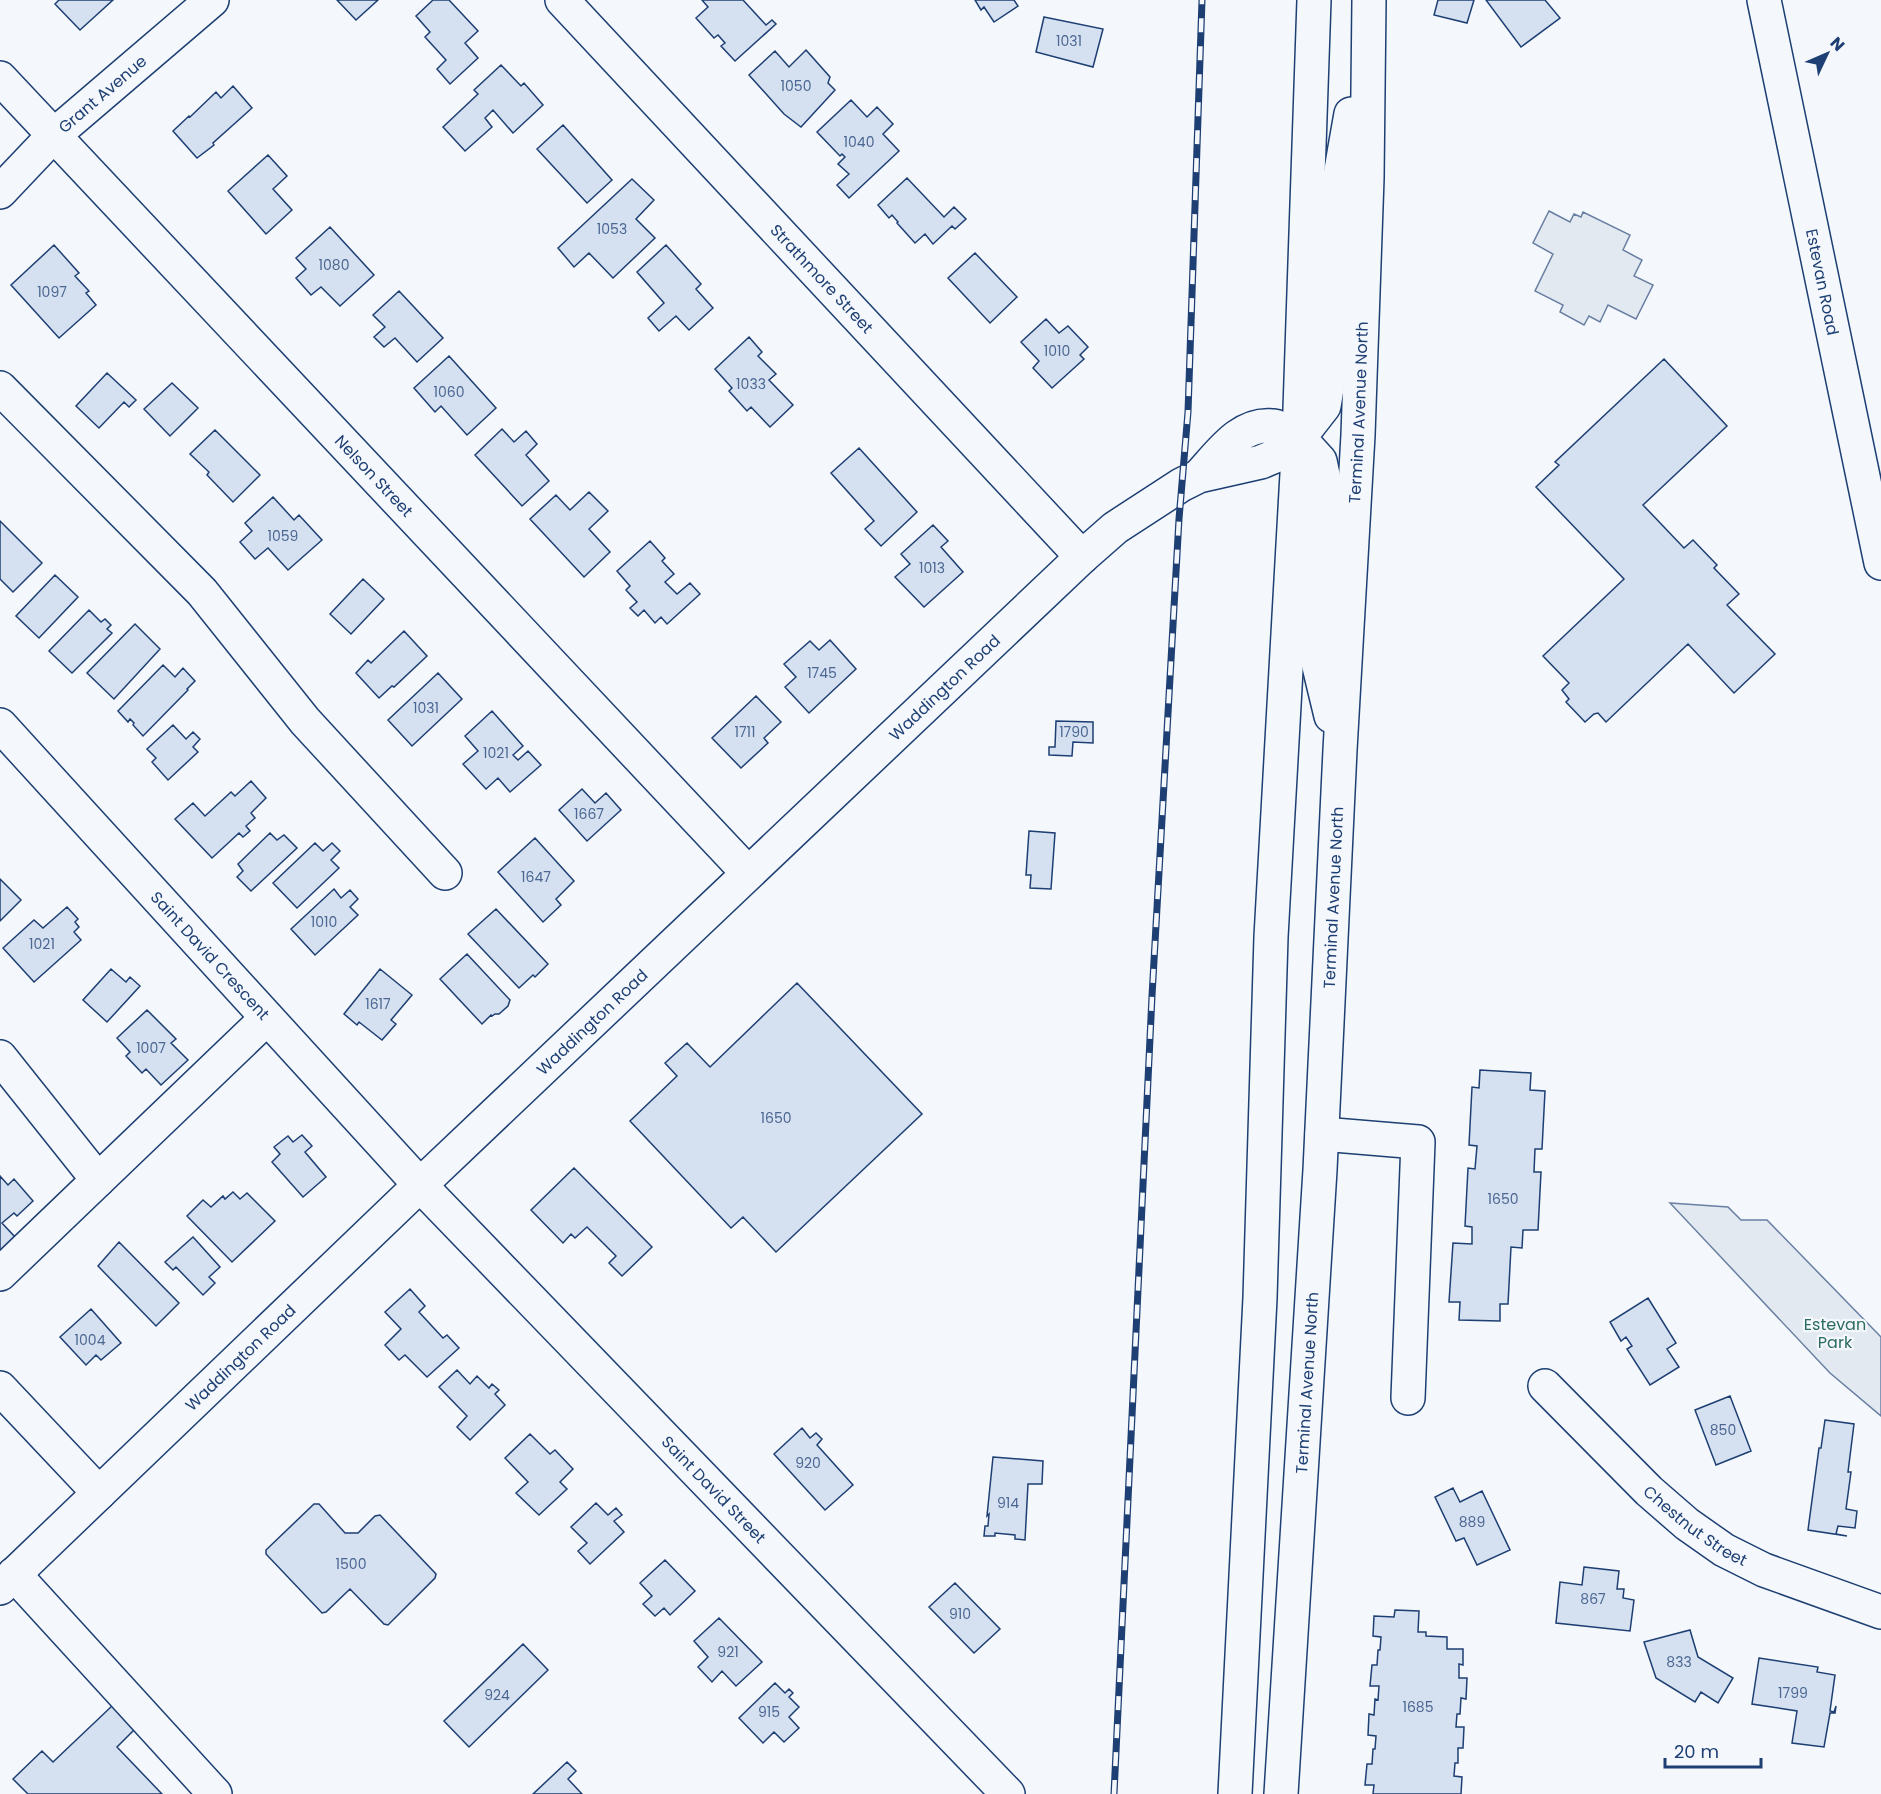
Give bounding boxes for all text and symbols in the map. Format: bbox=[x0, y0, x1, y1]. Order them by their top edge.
north arrow bbox=[1797, 24, 1857, 84]
house number: 1031 bbox=[1056, 31, 1082, 51]
text: N bbox=[1825, 32, 1850, 56]
street label: Grant Avenue bbox=[53, 49, 152, 138]
house number: 1050 bbox=[781, 76, 811, 96]
house number: 1040 bbox=[844, 132, 874, 152]
house number: 1053 bbox=[597, 219, 627, 239]
street label: Strathmore Street bbox=[765, 219, 879, 338]
street label: Estevan Road bbox=[1800, 227, 1845, 337]
house number: 1080 bbox=[319, 255, 349, 275]
house number: 1097 bbox=[37, 282, 67, 302]
street label: Terminal Avenue North bbox=[1343, 321, 1373, 504]
house number: 1010 bbox=[1044, 341, 1070, 361]
house number: 1033 bbox=[736, 374, 766, 394]
house number: 1060 bbox=[434, 382, 464, 402]
street label: Nelson Street bbox=[330, 429, 419, 522]
house number: 1059 bbox=[268, 526, 298, 546]
house number: 1013 bbox=[919, 558, 945, 578]
street label: Waddington Road bbox=[884, 629, 1005, 746]
house number: 1745 bbox=[807, 663, 837, 683]
house number: 1031 bbox=[413, 698, 439, 718]
house number: 1711 bbox=[734, 722, 756, 742]
house number: 1790 bbox=[1059, 722, 1089, 742]
house number: 1021 bbox=[483, 743, 509, 763]
house number: 1667 bbox=[574, 804, 604, 824]
street label: Terminal Avenue North bbox=[1317, 806, 1349, 989]
house number: 1647 bbox=[521, 867, 551, 887]
street label: Saint David Crescent bbox=[146, 886, 275, 1025]
house number: 1010 bbox=[311, 912, 337, 932]
house number: 1021 bbox=[29, 934, 55, 954]
street label: Waddington Road bbox=[531, 964, 653, 1080]
house number: 1617 bbox=[365, 994, 391, 1014]
house number: 1007 bbox=[136, 1038, 166, 1058]
house number: 1650 bbox=[761, 1108, 791, 1128]
house number: 1650 bbox=[1488, 1189, 1518, 1209]
street label: Terminal Avenue North bbox=[1290, 1291, 1324, 1474]
street label: Waddington Road bbox=[180, 1299, 301, 1416]
park label: Estevan Park bbox=[1804, 1313, 1866, 1354]
house number: 1004 bbox=[75, 1330, 106, 1350]
house number: 850 bbox=[1710, 1420, 1736, 1440]
street label: Saint David Street bbox=[656, 1430, 771, 1548]
house number: 920 bbox=[795, 1453, 821, 1473]
street label: Chestnut Street bbox=[1639, 1480, 1751, 1571]
house number: 914 bbox=[997, 1493, 1019, 1513]
house number: 889 bbox=[1459, 1512, 1485, 1532]
house number: 1500 bbox=[336, 1554, 366, 1574]
house number: 867 bbox=[1580, 1589, 1606, 1609]
house number: 910 bbox=[949, 1604, 971, 1624]
house number: 921 bbox=[717, 1642, 739, 1662]
house number: 833 bbox=[1666, 1652, 1692, 1672]
house number: 1799 bbox=[1778, 1683, 1808, 1703]
house number: 924 bbox=[484, 1685, 510, 1705]
house number: 1685 bbox=[1403, 1697, 1434, 1717]
house number: 915 bbox=[758, 1702, 780, 1722]
scale bar bbox=[1665, 1731, 1761, 1769]
text: 20 m bbox=[1674, 1739, 1719, 1764]

